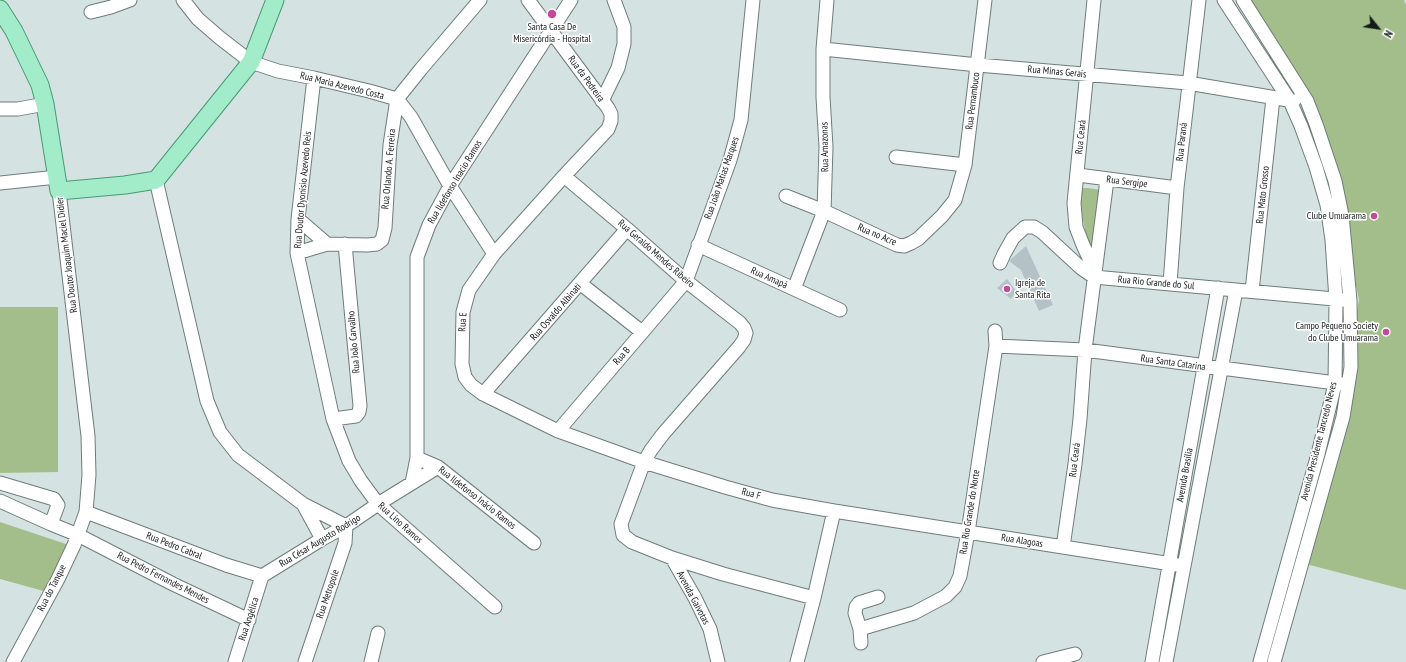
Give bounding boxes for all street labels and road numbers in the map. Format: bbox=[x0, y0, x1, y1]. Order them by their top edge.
street label: Rua da Pedreira bbox=[565, 54, 607, 104]
street label: Rua Minas Gerais bbox=[1027, 63, 1087, 81]
street label: Rua Maria Azevedo Costa bbox=[299, 70, 385, 102]
street label: Rua Pernambuco bbox=[964, 72, 982, 130]
street label: Rua Ceará bbox=[1073, 119, 1089, 155]
street label: Rua Amazonas bbox=[819, 122, 831, 172]
street label: Rua Paraná bbox=[1174, 122, 1190, 162]
street label: Rua Orlando A. Ferreira bbox=[380, 128, 398, 210]
street label: Rua Doutor Dyonisio Azevedo Reis bbox=[292, 131, 314, 249]
street label: Rua João Matias Marques bbox=[702, 135, 742, 221]
street label: Rua Ildefonso Inacio Ramos bbox=[425, 138, 485, 226]
street label: Rua Mato Grosso bbox=[1254, 166, 1272, 224]
street label: Rua Sergipe bbox=[1106, 174, 1148, 190]
street label: Rua Doutor Joaquim Maciel Didier bbox=[54, 196, 80, 314]
street label: Rua Geraldo Mendes Ribeiro bbox=[615, 217, 697, 291]
street label: Rua no Acre bbox=[856, 221, 898, 249]
street label: Rua Amapá bbox=[749, 265, 789, 291]
street label: Rua Rio Grande do Sul bbox=[1117, 274, 1195, 292]
street label: Rua Osvaldo Albinati bbox=[528, 281, 584, 343]
street label: Rua João Carvalho bbox=[345, 310, 363, 374]
street label: Rua E bbox=[456, 312, 470, 332]
street label: Rua B bbox=[611, 345, 633, 367]
street label: Rua Santa Catarina bbox=[1140, 353, 1206, 373]
street label: Avenida Presidente Tancredo Neves bbox=[1298, 380, 1340, 502]
street label: Rua Ceará bbox=[1067, 442, 1083, 478]
street label: Avenida Brasília bbox=[1174, 447, 1196, 503]
street label: Rua Ildefonso Inácio Ramos bbox=[436, 464, 518, 532]
street label: Rua Rio Grande do Norte bbox=[957, 469, 983, 555]
street label: Rua F bbox=[740, 486, 762, 502]
street label: Rua Lino Ramos bbox=[375, 500, 425, 546]
street label: Rua César Augusto Rodrigo bbox=[277, 512, 363, 570]
street label: Rua Pedro Cabral bbox=[144, 530, 204, 562]
street label: Rua Alagoas bbox=[1000, 532, 1044, 550]
street label: Rua Pedro Fernandes Mendes bbox=[115, 550, 211, 606]
street label: Rua do Tanque bbox=[35, 563, 69, 613]
street label: Rua Metropole bbox=[314, 568, 342, 620]
street label: Avenida Gaivotas bbox=[674, 569, 712, 627]
street label: Rua Angélica bbox=[236, 596, 262, 642]

